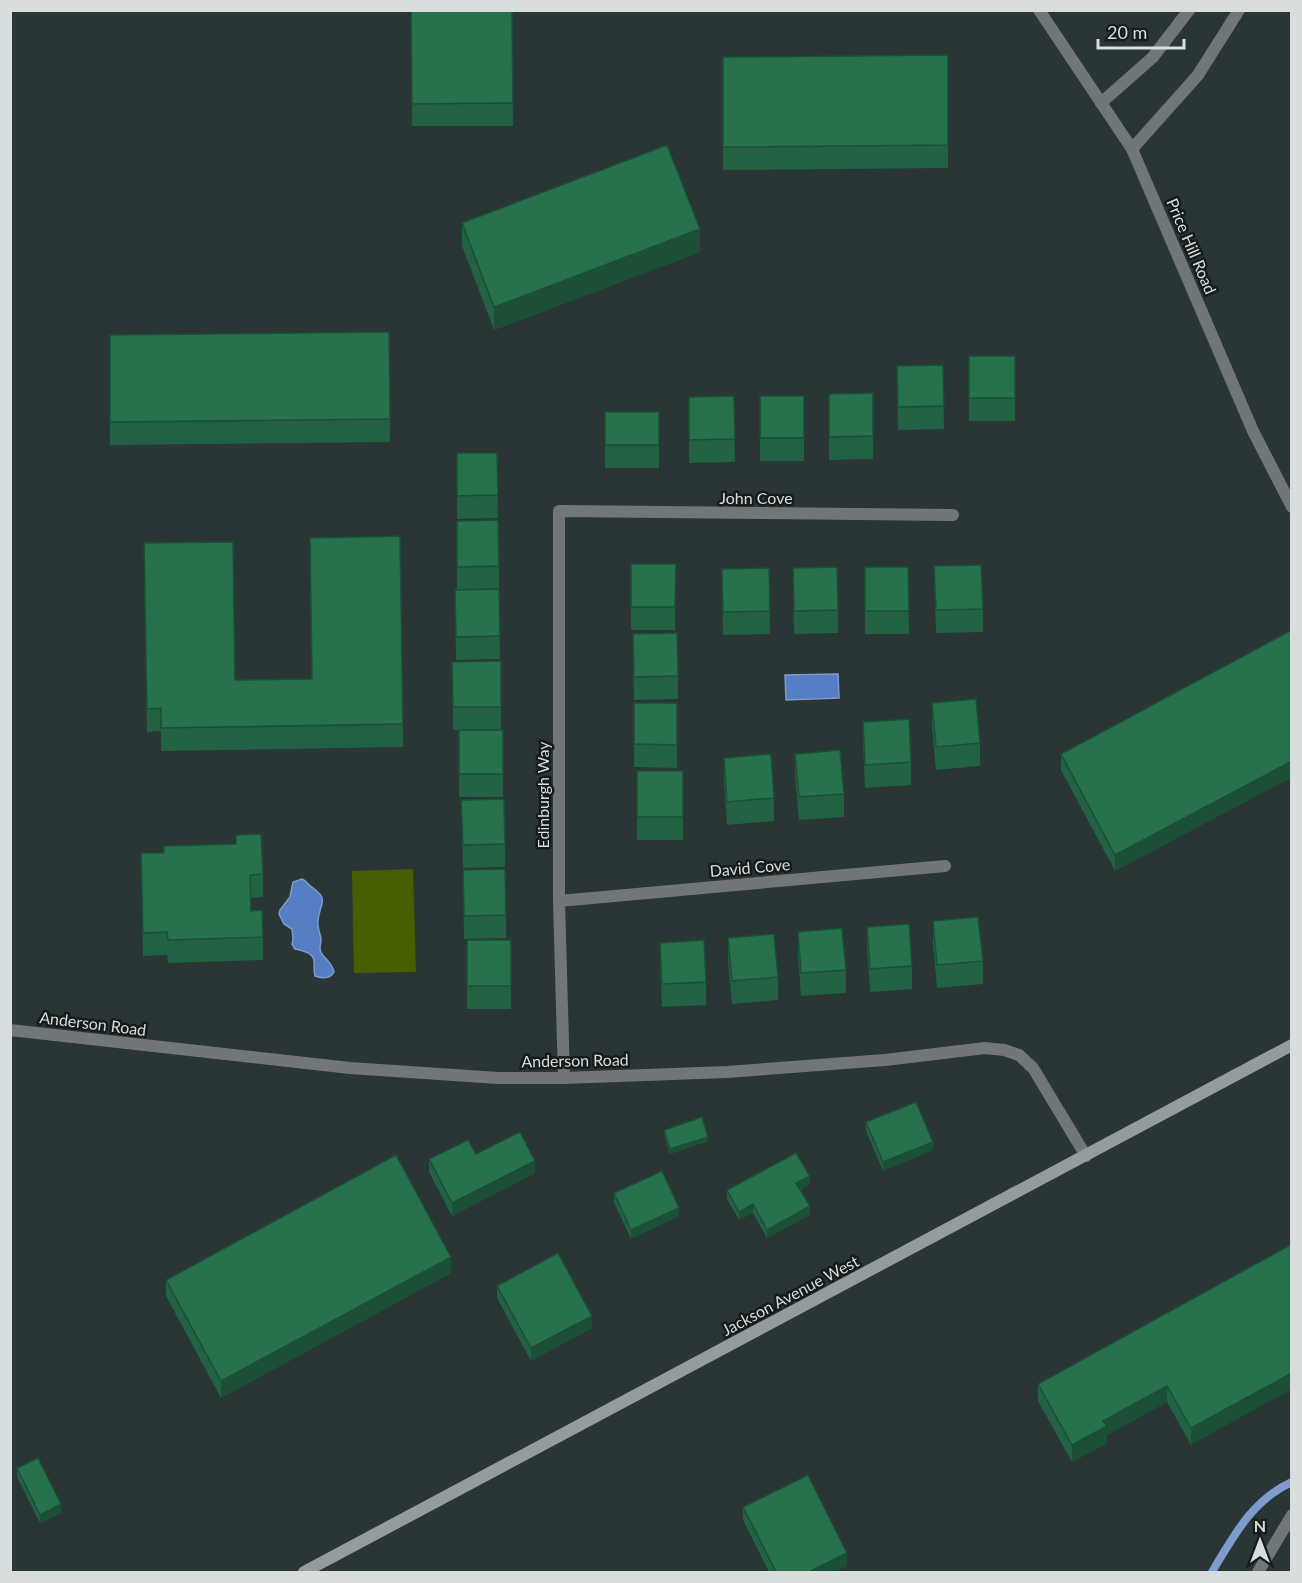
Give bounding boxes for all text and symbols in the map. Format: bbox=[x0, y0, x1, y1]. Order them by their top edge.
scale bar bbox=[1098, 12, 1184, 50]
text: 20 m bbox=[1107, 21, 1147, 43]
street label: Price Hill Road bbox=[1163, 195, 1221, 297]
street label: John Cove bbox=[719, 488, 793, 507]
street label: Edinburgh Way bbox=[533, 741, 552, 848]
street label: David Cove bbox=[709, 854, 791, 880]
street label: Anderson Road bbox=[39, 1007, 147, 1039]
street label: Anderson Road bbox=[521, 1050, 629, 1070]
street label: Jackson Avenue West bbox=[718, 1251, 862, 1339]
north arrow bbox=[1230, 1511, 1290, 1571]
text: N bbox=[1254, 1516, 1266, 1535]

